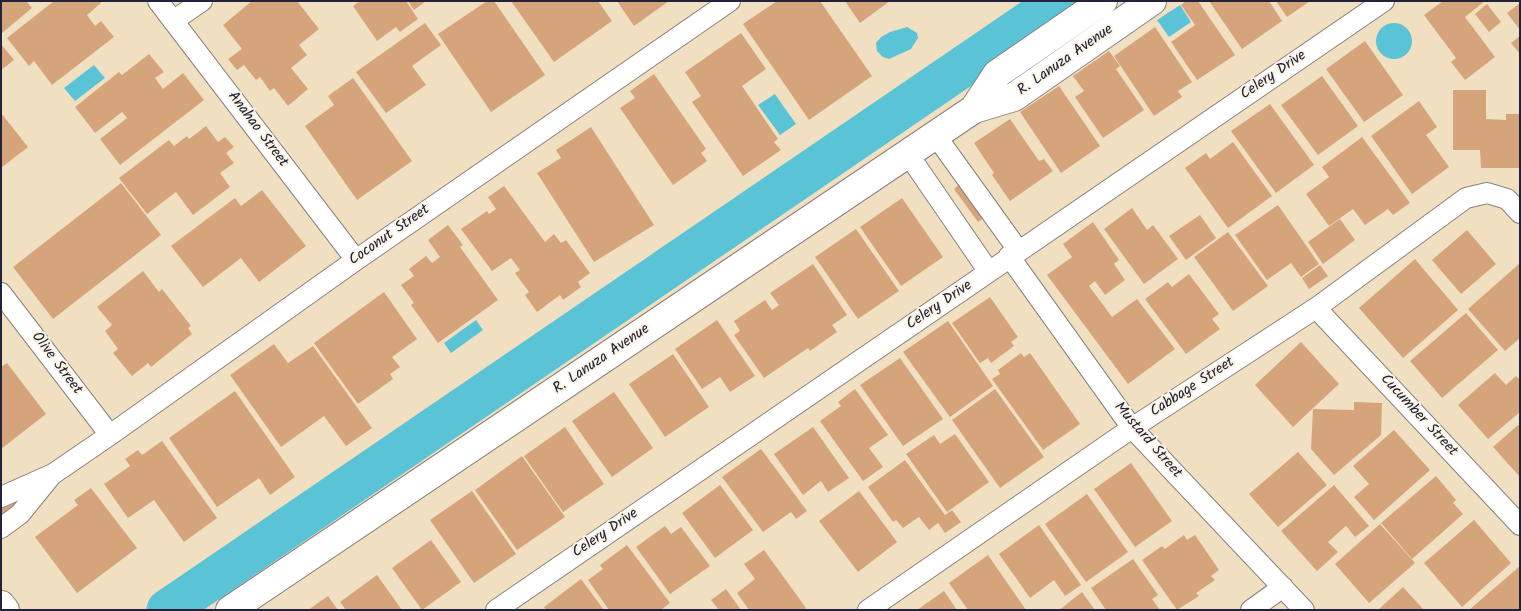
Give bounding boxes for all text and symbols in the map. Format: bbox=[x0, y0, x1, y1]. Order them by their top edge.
street label: R. Lanuza Avenue bbox=[1015, 21, 1117, 101]
street label: Celery Drive bbox=[1238, 47, 1310, 105]
street label: Anahao Street bbox=[223, 89, 291, 171]
street label: Coconut Street bbox=[346, 202, 434, 270]
street label: Celery Drive bbox=[904, 277, 976, 335]
street label: R. Lanuza Avenue bbox=[550, 321, 654, 399]
street label: Olive Street bbox=[27, 329, 85, 399]
street label: Cabbage Street bbox=[1148, 354, 1238, 422]
street label: Cucumber Street bbox=[1375, 371, 1461, 461]
street label: Mustard Street bbox=[1109, 399, 1185, 483]
street label: Celery Drive bbox=[570, 505, 642, 563]

